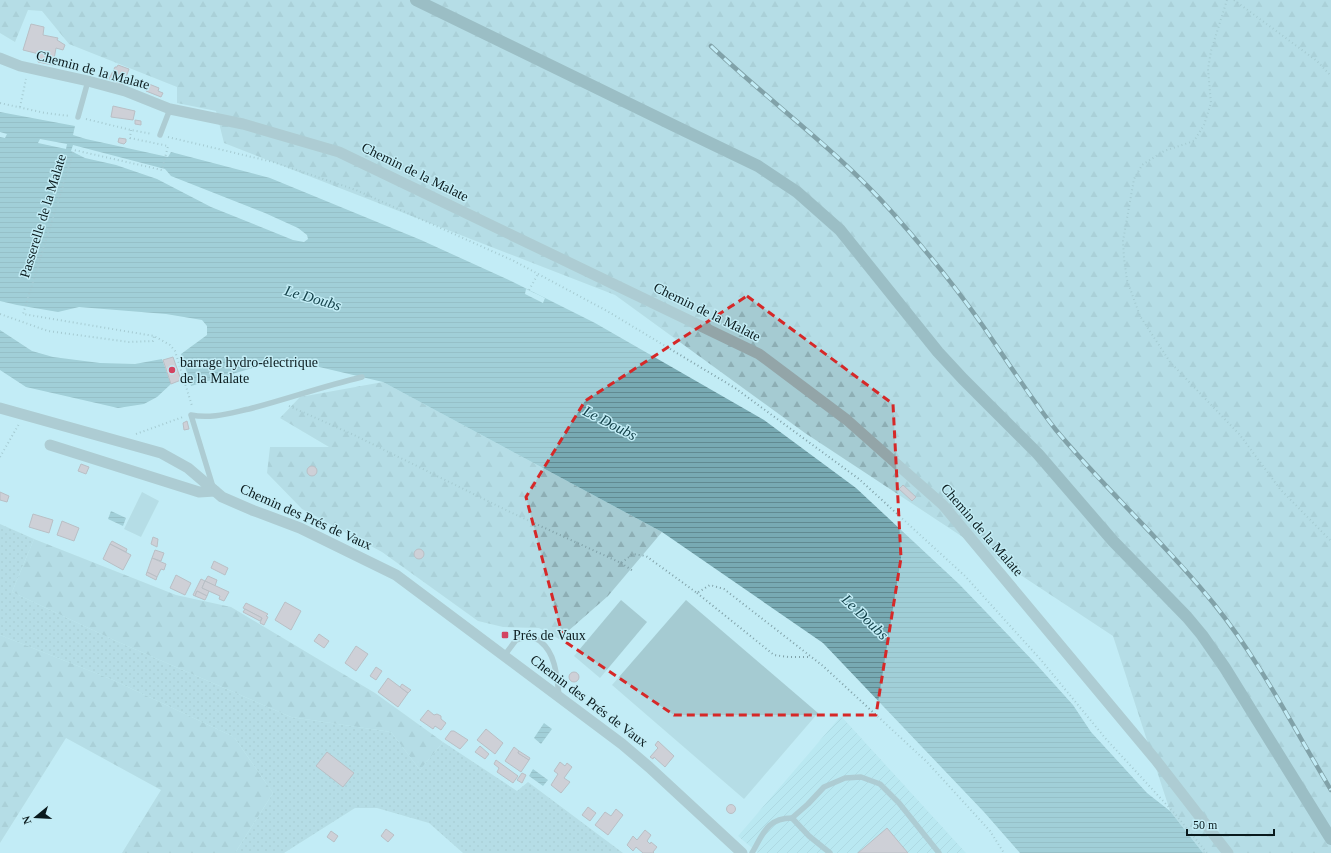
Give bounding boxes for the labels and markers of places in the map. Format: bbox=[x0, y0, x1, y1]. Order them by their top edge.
place label: barrage hydro-électrique de la Malate bbox=[180, 355, 318, 386]
marker: barrage hydro-électrique de la Malate bbox=[167, 365, 177, 375]
place label: Prés de Vaux bbox=[513, 628, 586, 643]
marker: Prés de Vaux bbox=[500, 630, 510, 640]

